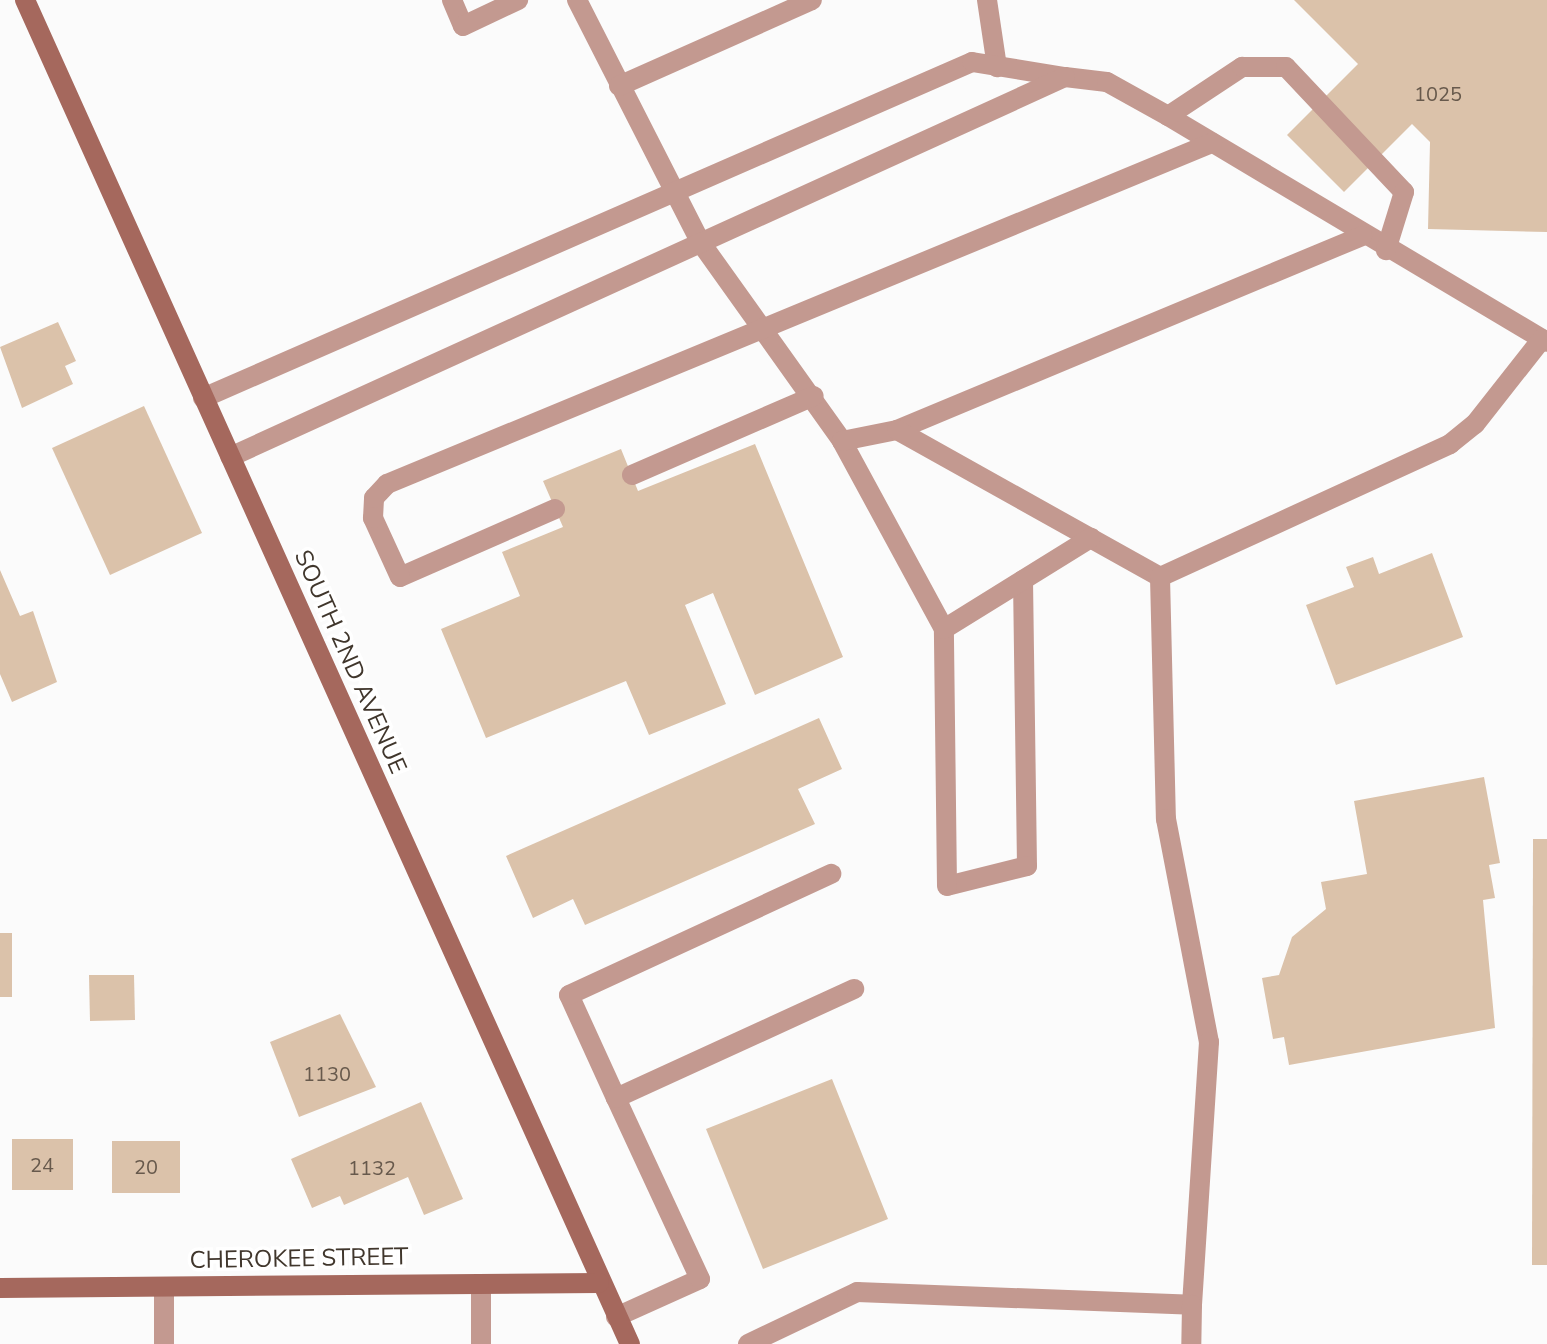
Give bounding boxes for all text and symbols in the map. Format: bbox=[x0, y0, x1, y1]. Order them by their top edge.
house number: 1025 bbox=[1414, 82, 1462, 106]
street label: SOUTH 2ND AVENUE bbox=[288, 546, 412, 778]
house number: 1130 bbox=[303, 1062, 351, 1086]
house number: 24 bbox=[30, 1153, 54, 1177]
house number: 20 bbox=[134, 1155, 158, 1179]
house number: 1132 bbox=[348, 1156, 396, 1180]
street label: CHEROKEE STREET bbox=[189, 1243, 409, 1275]

